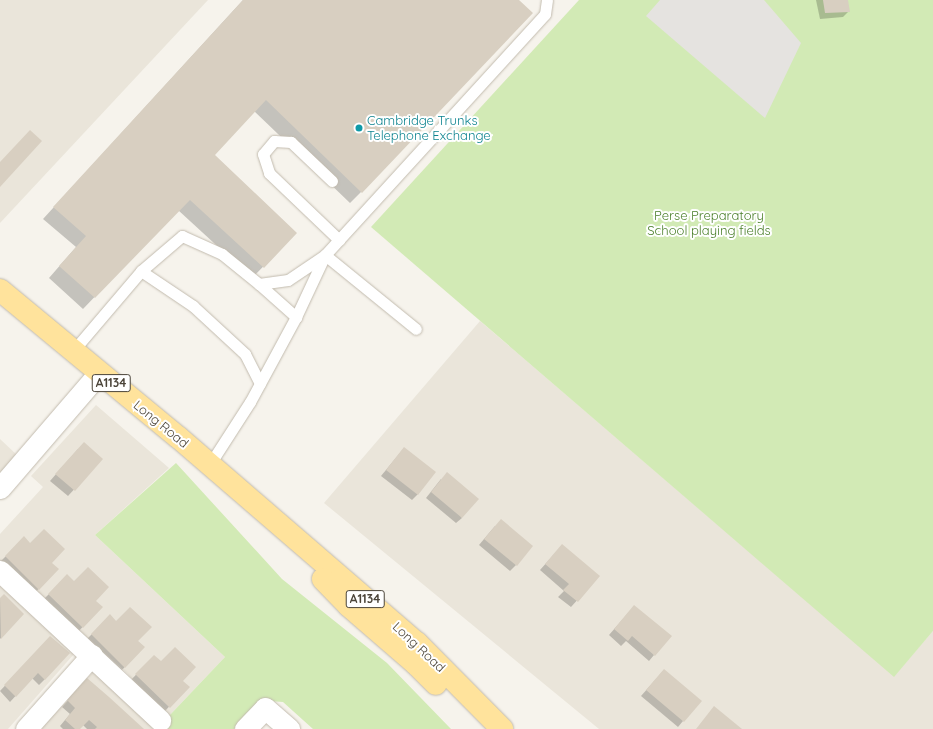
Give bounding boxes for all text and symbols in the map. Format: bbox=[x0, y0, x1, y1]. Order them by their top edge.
place label: Cambridge Trunks Telephone Exchange bbox=[367, 113, 491, 144]
marker: Cambridge Trunks Telephone Exchange bbox=[354, 123, 364, 133]
park label: Perse Preparatory School playing fields bbox=[647, 208, 771, 239]
road number: A1134 bbox=[91, 373, 131, 393]
street label: Long Road bbox=[130, 397, 192, 451]
road number: A1134 bbox=[345, 589, 385, 609]
street label: Long Road bbox=[389, 619, 449, 675]

